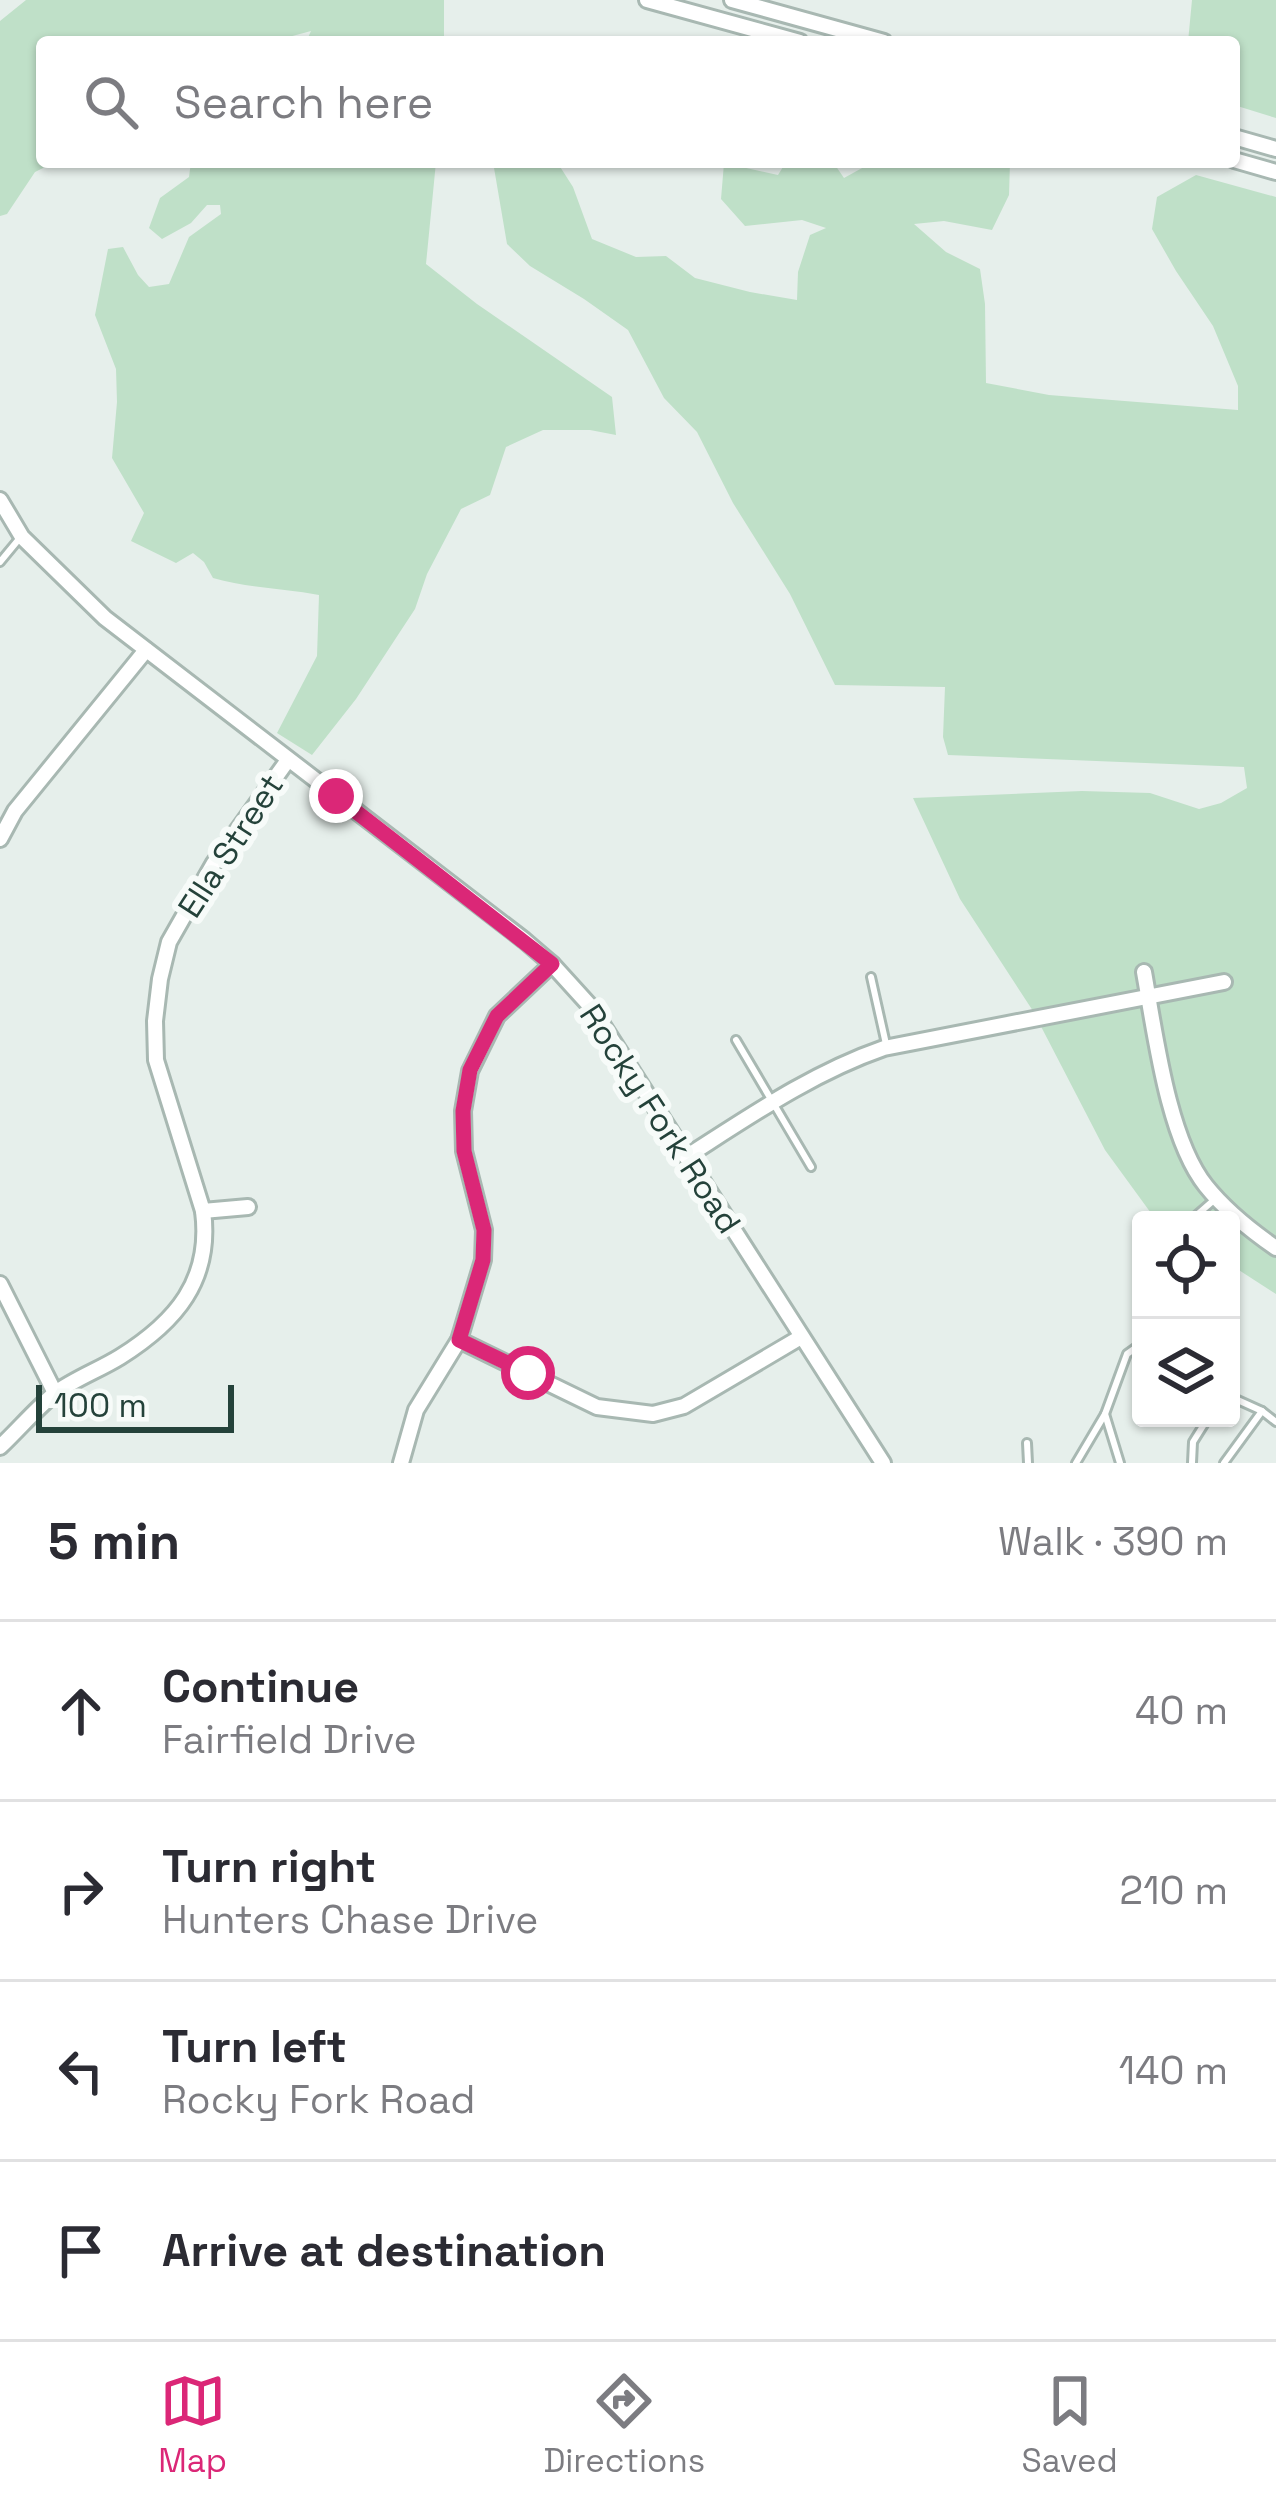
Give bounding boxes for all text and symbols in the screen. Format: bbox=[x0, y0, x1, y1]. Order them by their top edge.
search box bbox=[36, 36, 1240, 168]
icon: search bbox=[78, 69, 144, 135]
text: Search here bbox=[174, 74, 433, 131]
street label: Ella Street bbox=[169, 766, 293, 926]
route end bbox=[309, 769, 363, 823]
street label: Rocky Fork Road bbox=[570, 996, 750, 1242]
map controls bbox=[1132, 1211, 1240, 1427]
button: locate bbox=[1132, 1211, 1240, 1319]
button: layers bbox=[1132, 1319, 1240, 1427]
route start bbox=[501, 1346, 555, 1400]
scale bar bbox=[36, 1379, 234, 1432]
text: 100 m bbox=[54, 1385, 147, 1427]
text: 5 min bbox=[48, 1509, 180, 1574]
text: Walk · 390 m bbox=[998, 1517, 1228, 1566]
text: Continue bbox=[162, 1658, 359, 1715]
icon: ahead bbox=[48, 1678, 114, 1744]
text: 40 m bbox=[1135, 1686, 1228, 1735]
text: Fairfield Drive bbox=[162, 1715, 417, 1764]
text: Turn right bbox=[162, 1838, 376, 1895]
icon: right bbox=[48, 1858, 114, 1924]
text: 210 m bbox=[1120, 1866, 1228, 1915]
text: Hunters Chase Drive bbox=[162, 1895, 538, 1944]
text: Turn left bbox=[162, 2018, 347, 2075]
icon: left bbox=[48, 2038, 114, 2104]
text: 140 m bbox=[1119, 2046, 1228, 2095]
text: Rocky Fork Road bbox=[162, 2075, 475, 2124]
icon: arrive bbox=[48, 2218, 114, 2284]
text: Arrive at destination bbox=[162, 2222, 606, 2279]
tab: Map bbox=[158, 2368, 227, 2482]
tab: Directions bbox=[543, 2368, 705, 2482]
tab: Saved bbox=[1022, 2368, 1118, 2482]

